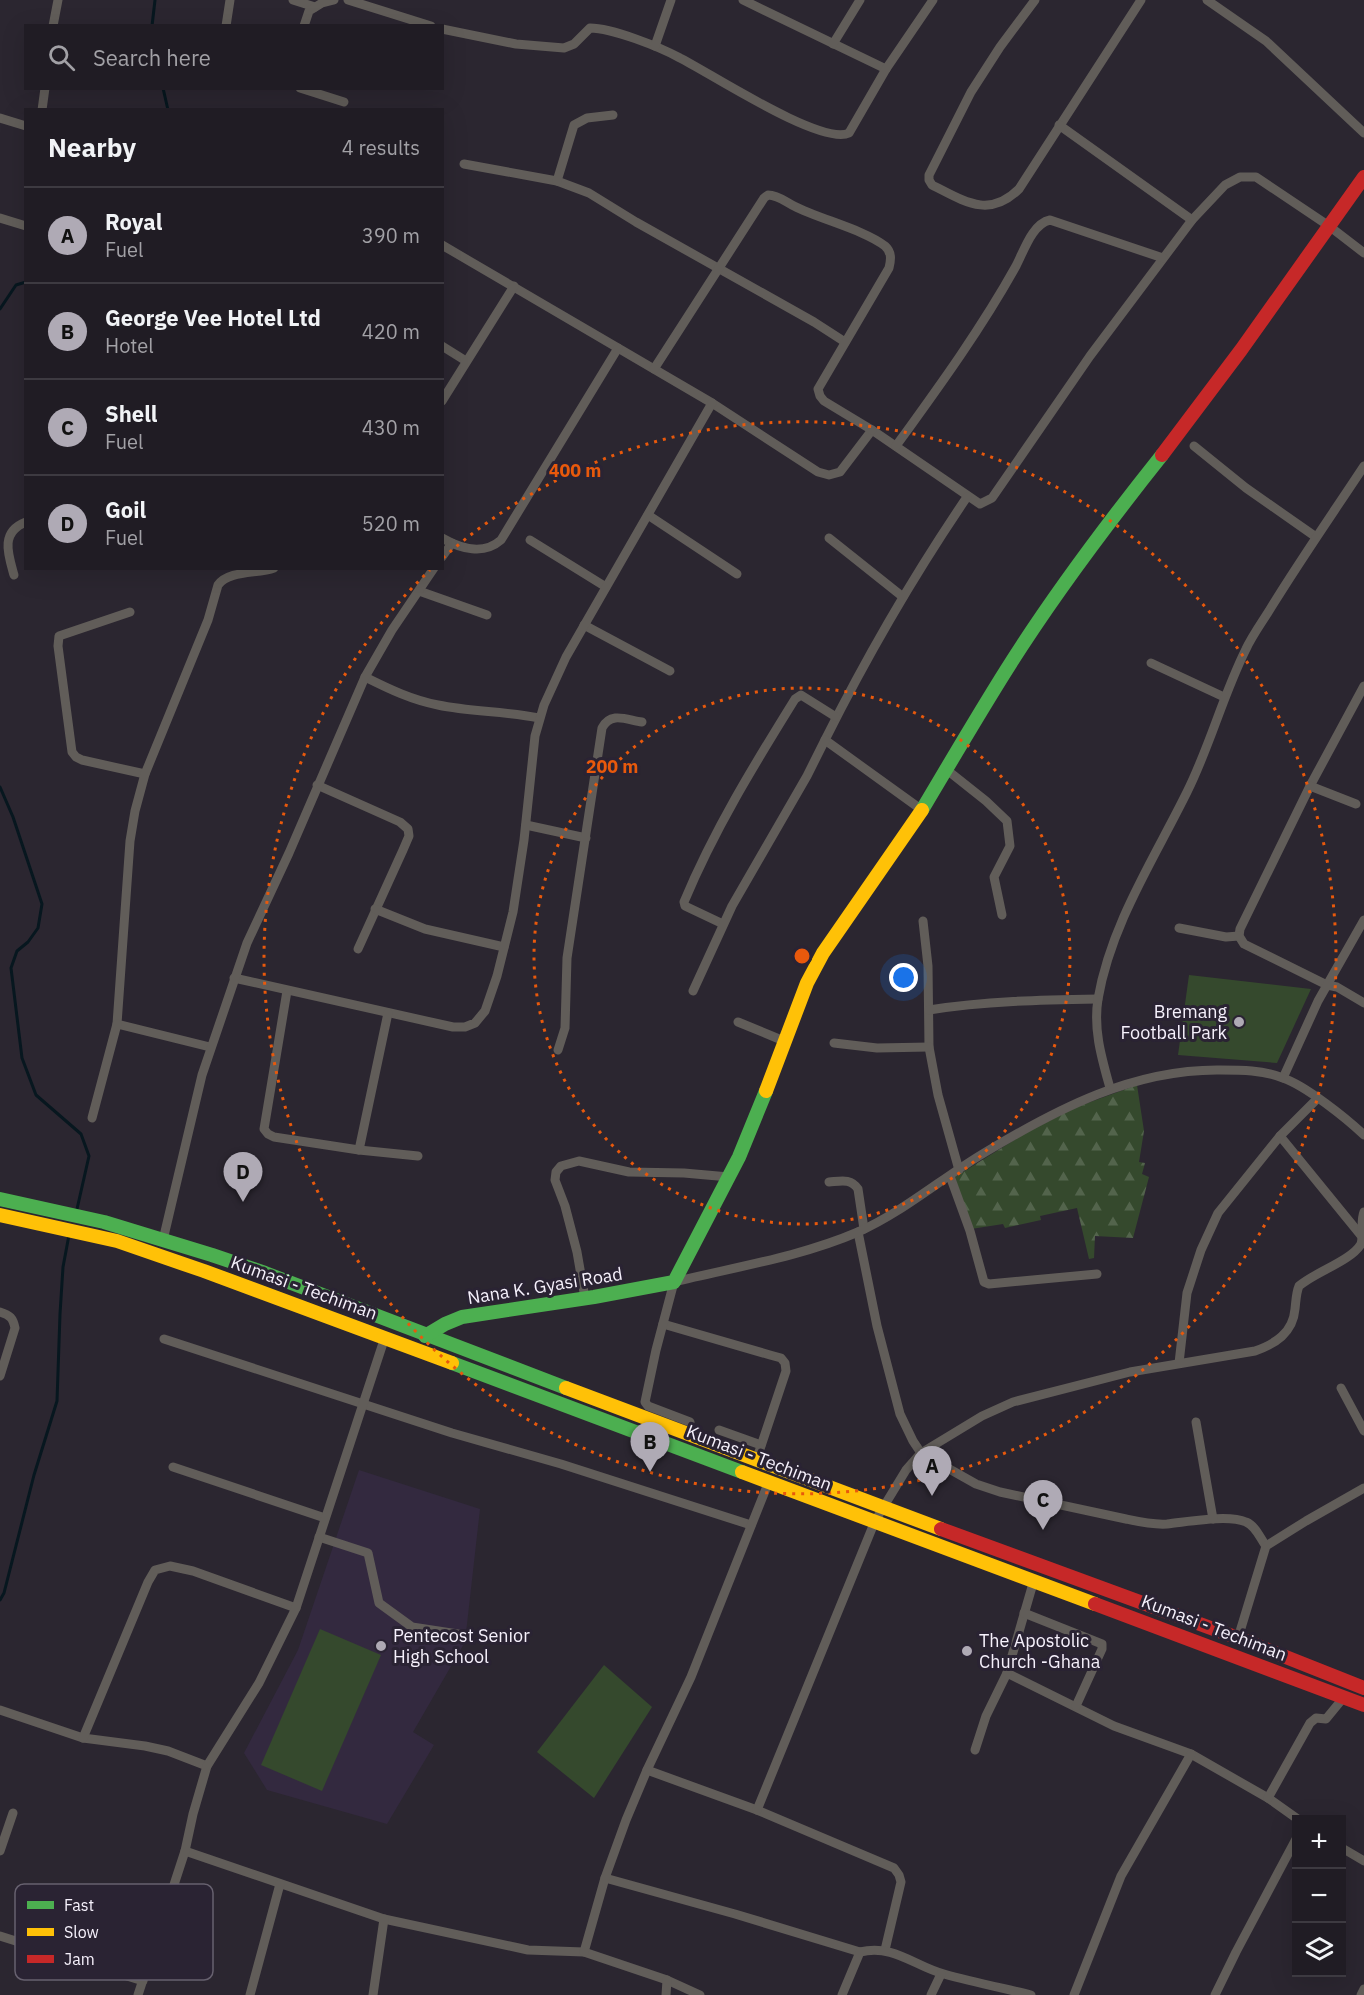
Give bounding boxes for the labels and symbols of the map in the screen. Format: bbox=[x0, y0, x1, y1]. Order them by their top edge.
text: 400 m bbox=[549, 459, 601, 482]
text: 200 m bbox=[586, 755, 638, 778]
centre of rings bbox=[792, 946, 812, 966]
your location bbox=[889, 963, 918, 992]
place label: Bremang Football Park bbox=[1120, 1000, 1228, 1044]
marker: Bremang Football Park bbox=[1232, 1015, 1246, 1029]
pin: D bbox=[224, 1152, 262, 1202]
street label: Kumasi - Techiman bbox=[228, 1250, 380, 1325]
street label: Nana K. Gyasi Road bbox=[466, 1262, 624, 1309]
street label: Kumasi - Techiman bbox=[683, 1419, 835, 1496]
pin: B bbox=[630, 1422, 670, 1472]
pin: A bbox=[912, 1446, 952, 1496]
pin: C bbox=[1024, 1480, 1062, 1530]
street label: Kumasi - Techiman bbox=[1138, 1589, 1290, 1666]
place label: Pentecost Senior High School bbox=[393, 1624, 530, 1668]
place label: The Apostolic Church -Ghana bbox=[979, 1629, 1101, 1673]
marker: Pentecost Senior High School bbox=[374, 1639, 388, 1653]
marker: The Apostolic Church -Ghana bbox=[960, 1644, 974, 1658]
legend bbox=[15, 1884, 213, 1980]
text: Fast bbox=[64, 1895, 94, 1915]
text: Slow bbox=[64, 1922, 99, 1942]
text: Jam bbox=[64, 1949, 95, 1969]

